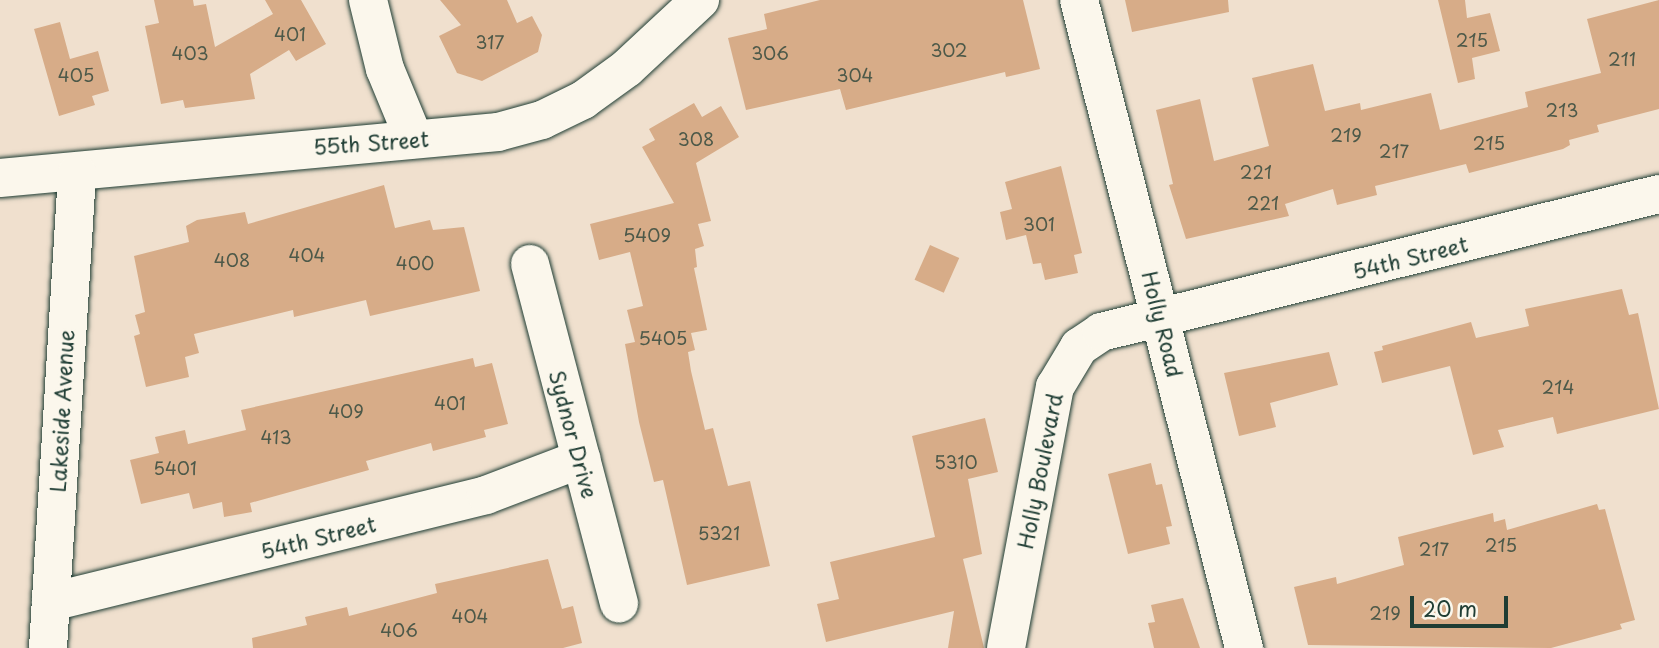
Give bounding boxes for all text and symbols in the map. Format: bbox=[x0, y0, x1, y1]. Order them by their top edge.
house number: 401 bbox=[274, 23, 306, 45]
house number: 215 bbox=[1456, 29, 1488, 51]
house number: 317 bbox=[475, 31, 505, 53]
house number: 302 bbox=[930, 39, 968, 61]
house number: 403 bbox=[172, 42, 208, 64]
house number: 306 bbox=[751, 42, 789, 64]
house number: 211 bbox=[1608, 48, 1636, 70]
house number: 405 bbox=[58, 64, 94, 86]
house number: 304 bbox=[837, 64, 873, 86]
house number: 213 bbox=[1546, 99, 1578, 121]
house number: 219 bbox=[1330, 124, 1362, 146]
street label: 55th Street bbox=[312, 125, 430, 159]
house number: 308 bbox=[678, 128, 714, 150]
house number: 215 bbox=[1473, 132, 1505, 154]
house number: 217 bbox=[1379, 140, 1409, 162]
house number: 221 bbox=[1240, 161, 1272, 183]
house number: 221 bbox=[1247, 192, 1279, 214]
house number: 301 bbox=[1023, 213, 1055, 235]
house number: 5409 bbox=[623, 224, 671, 246]
street label: 54th Street bbox=[1350, 231, 1470, 283]
house number: 404 bbox=[289, 244, 325, 266]
house number: 408 bbox=[214, 249, 250, 271]
house number: 400 bbox=[396, 252, 434, 274]
street label: Holly Road bbox=[1138, 268, 1188, 380]
house number: 5405 bbox=[639, 327, 687, 349]
street label: Lakeside Avenue bbox=[44, 328, 78, 494]
street label: Sydnor Drive bbox=[545, 367, 603, 501]
house number: 214 bbox=[1542, 376, 1574, 398]
street label: Holly Boulevard bbox=[1011, 391, 1067, 551]
house number: 401 bbox=[434, 392, 466, 414]
house number: 409 bbox=[328, 400, 364, 422]
house number: 413 bbox=[260, 426, 292, 448]
house number: 5310 bbox=[934, 451, 978, 473]
house number: 5401 bbox=[153, 457, 197, 479]
street label: 54th Street bbox=[258, 511, 378, 563]
house number: 5321 bbox=[698, 522, 740, 544]
house number: 215 bbox=[1485, 534, 1517, 556]
house number: 217 bbox=[1419, 538, 1449, 560]
scale bar bbox=[1414, 582, 1512, 626]
text: 20 m bbox=[1423, 592, 1477, 624]
house number: 219 bbox=[1369, 602, 1401, 624]
house number: 404 bbox=[452, 605, 488, 627]
house number: 406 bbox=[380, 619, 418, 641]

